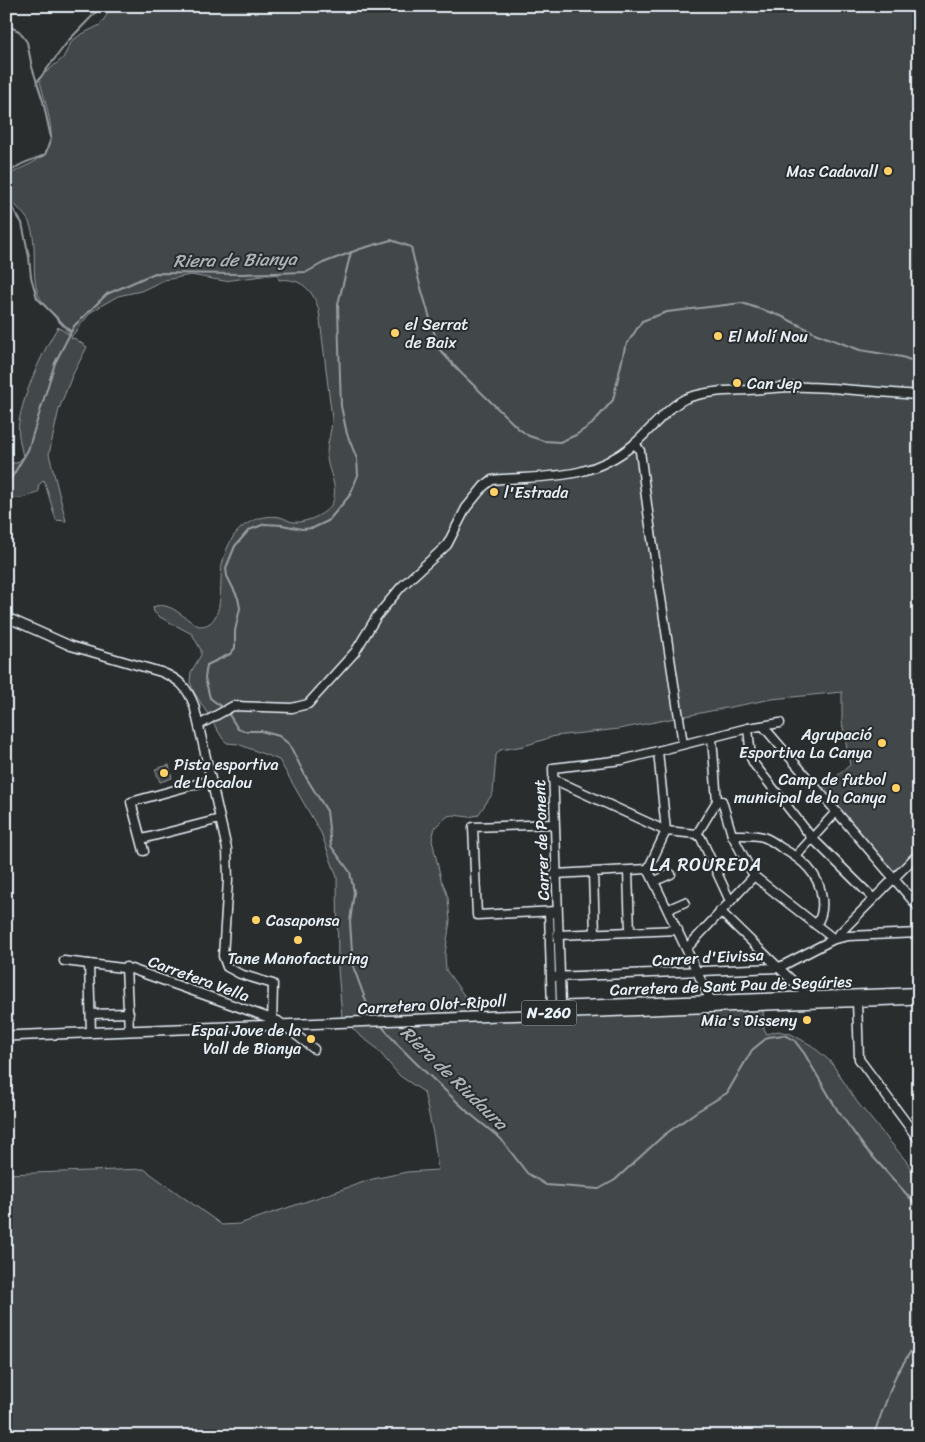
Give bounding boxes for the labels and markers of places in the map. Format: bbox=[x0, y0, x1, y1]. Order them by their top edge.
place label: Mas Cadavall bbox=[786, 157, 878, 186]
marker: Mas Cadavall bbox=[882, 165, 894, 177]
place label: el Serrat de Baix bbox=[405, 310, 468, 357]
place label: El Molí Nou bbox=[728, 322, 808, 351]
marker: el Serrat de Baix bbox=[389, 327, 401, 339]
marker: El Molí Nou bbox=[712, 330, 724, 342]
place label: Can Jep bbox=[747, 369, 803, 398]
marker: Can Jep bbox=[731, 377, 743, 389]
place label: l'Estrada bbox=[504, 478, 569, 507]
marker: l'Estrada bbox=[488, 486, 500, 498]
place label: Agrupació Esportiva La Canya bbox=[739, 720, 873, 767]
marker: Agrupació Esportiva La Canya bbox=[876, 737, 888, 749]
place label: Pista esportiva de Llocalou bbox=[174, 750, 278, 797]
place label: Camp de futbol municipal de la Canya bbox=[734, 765, 887, 812]
marker: Pista esportiva de Llocalou bbox=[158, 767, 170, 779]
marker: Camp de futbol municipal de la Canya bbox=[890, 782, 902, 794]
place label: Casaponsa bbox=[266, 906, 340, 935]
marker: Casaponsa bbox=[250, 914, 262, 926]
marker: Tane Manofacturing bbox=[292, 934, 304, 946]
place label: Tane Manofacturing bbox=[227, 944, 369, 973]
place label: Mia's Disseny bbox=[701, 1006, 798, 1035]
marker: Mia's Disseny bbox=[801, 1014, 813, 1026]
place label: Espai Jove de la Vall de Bianya bbox=[191, 1016, 302, 1063]
marker: Espai Jove de la Vall de Bianya bbox=[305, 1033, 317, 1045]

